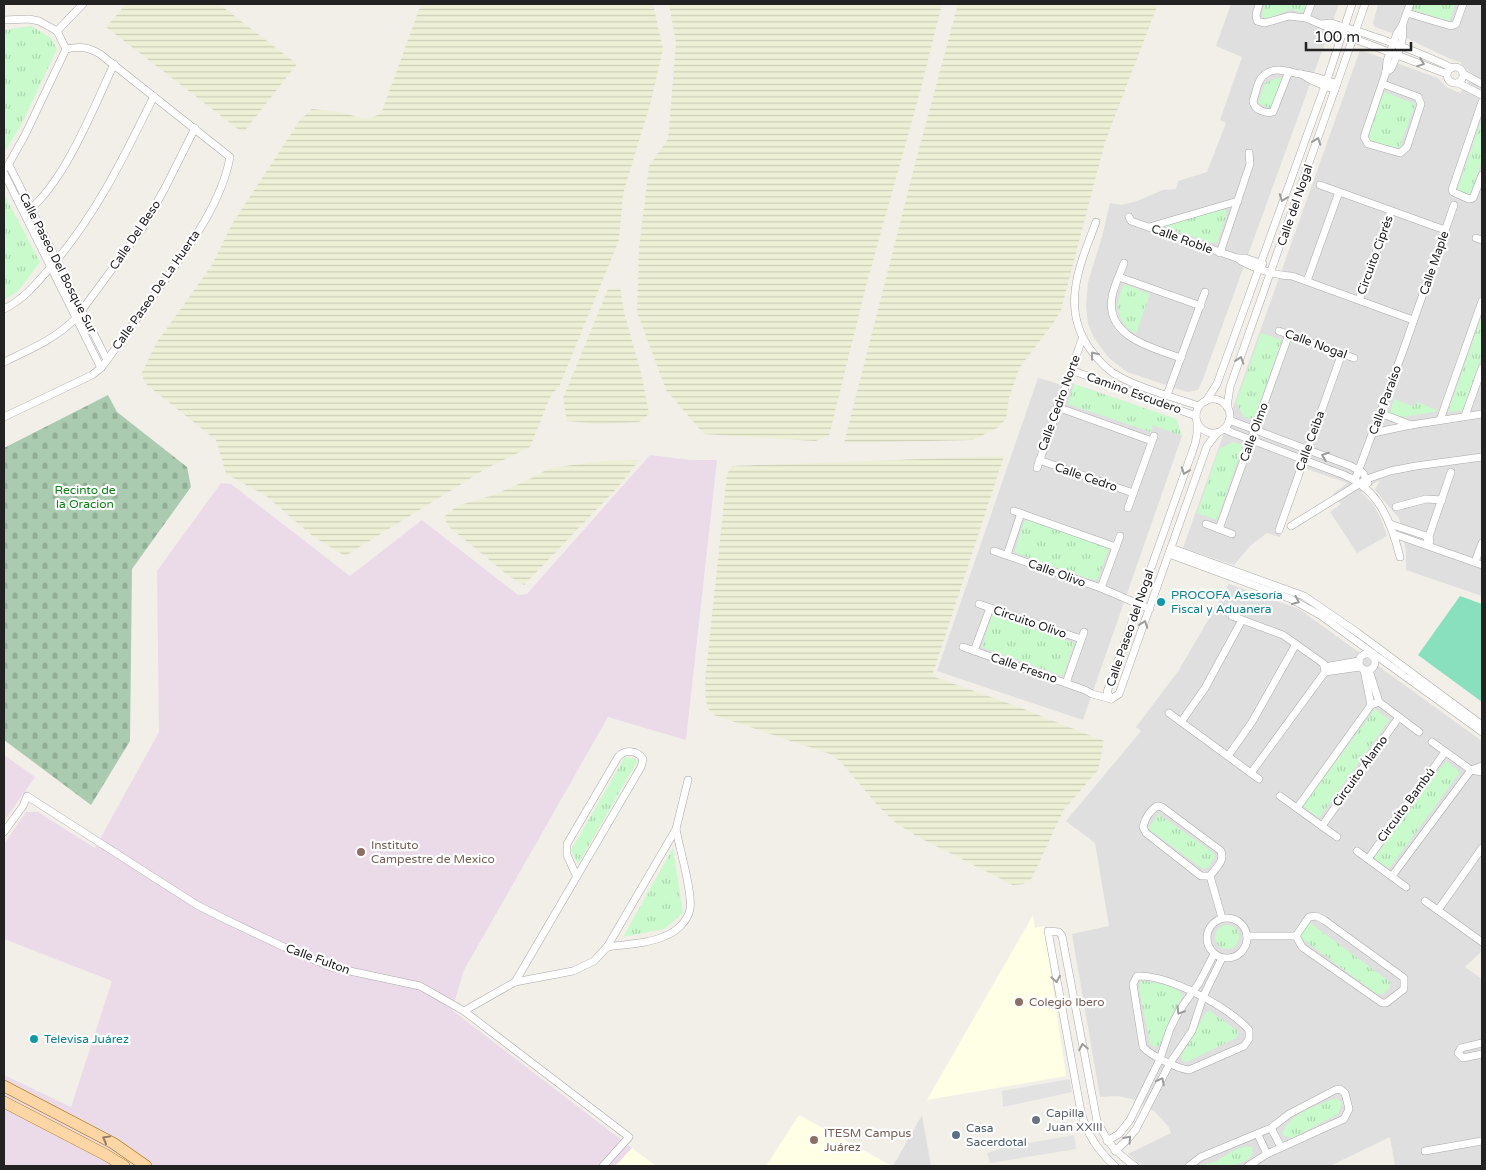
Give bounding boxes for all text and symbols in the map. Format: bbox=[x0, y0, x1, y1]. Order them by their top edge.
scale bar bbox=[1306, 20, 1411, 52]
text: 100 m bbox=[1314, 28, 1360, 46]
one-way arrow bbox=[1416, 57, 1425, 67]
one-way arrow bbox=[1312, 137, 1322, 146]
street label: Calle del Nogal bbox=[1274, 162, 1316, 248]
street label: Calle Paseo Del Bosque Sur bbox=[16, 191, 100, 336]
one-way arrow bbox=[1279, 193, 1289, 202]
street label: Calle Del Beso bbox=[107, 198, 163, 272]
street label: Circuito Ciprés bbox=[1354, 213, 1396, 297]
street label: Calle Roble bbox=[1149, 221, 1215, 257]
street label: Calle Paseo De La Huerta bbox=[109, 227, 203, 353]
street label: Calle Maple bbox=[1417, 229, 1452, 297]
street label: Calle Nogal bbox=[1283, 326, 1349, 362]
one-way arrow bbox=[1092, 352, 1100, 361]
street label: Calle Cedro Norte bbox=[1035, 353, 1083, 453]
one-way arrow bbox=[1234, 356, 1244, 365]
street label: Calle Paraíso bbox=[1366, 363, 1404, 437]
street label: Camino Escudero bbox=[1085, 369, 1183, 417]
street label: Calle Olmo bbox=[1237, 401, 1271, 463]
street label: Calle Ceiba bbox=[1293, 409, 1327, 473]
one-way arrow bbox=[1322, 452, 1330, 462]
street label: Calle Cedro bbox=[1053, 460, 1119, 494]
one-way arrow bbox=[1181, 466, 1191, 475]
park label: Recinto de la Oracion bbox=[54, 483, 116, 511]
street label: Calle Olivo bbox=[1026, 556, 1088, 590]
street label: Calle Paseo del Nogal bbox=[1103, 568, 1157, 688]
place label: PROCOFA Asesoría Fiscal y Aduanera bbox=[1171, 588, 1283, 616]
one-way arrow bbox=[1291, 595, 1300, 605]
marker: PROCOFA Asesoría Fiscal y Aduanera bbox=[1155, 596, 1167, 608]
street label: Circuito Olivo bbox=[992, 603, 1068, 641]
one-way arrow bbox=[1138, 621, 1148, 629]
street label: Calle Fresno bbox=[989, 650, 1059, 686]
street label: Circuito Álamo bbox=[1330, 733, 1390, 809]
street label: Circuito Bambú bbox=[1374, 765, 1438, 845]
place label: Instituto Campestre de Mexico bbox=[371, 838, 495, 866]
marker: Instituto Campestre de Mexico bbox=[355, 846, 367, 858]
street label: Calle Fulton bbox=[284, 941, 352, 977]
one-way arrow bbox=[1051, 975, 1061, 984]
place label: Colegio Ibero bbox=[1029, 995, 1105, 1009]
marker: Colegio Ibero bbox=[1013, 996, 1025, 1008]
one-way arrow bbox=[1177, 1005, 1187, 1014]
place label: Televisa Juárez bbox=[44, 1032, 129, 1046]
marker: Televisa Juárez bbox=[28, 1033, 40, 1045]
one-way arrow bbox=[1078, 1042, 1089, 1051]
one-way arrow bbox=[1155, 1077, 1165, 1086]
place label: Capilla Juan XXIII bbox=[1046, 1106, 1103, 1134]
marker: Capilla Juan XXIII bbox=[1030, 1114, 1042, 1126]
place label: Casa Sacerdotal bbox=[966, 1121, 1027, 1149]
place label: ITESM Campus Juárez bbox=[824, 1126, 911, 1154]
marker: Casa Sacerdotal bbox=[950, 1129, 962, 1141]
marker: ITESM Campus Juárez bbox=[808, 1134, 820, 1146]
one-way arrow bbox=[102, 1135, 111, 1145]
one-way arrow bbox=[1122, 1135, 1131, 1144]

